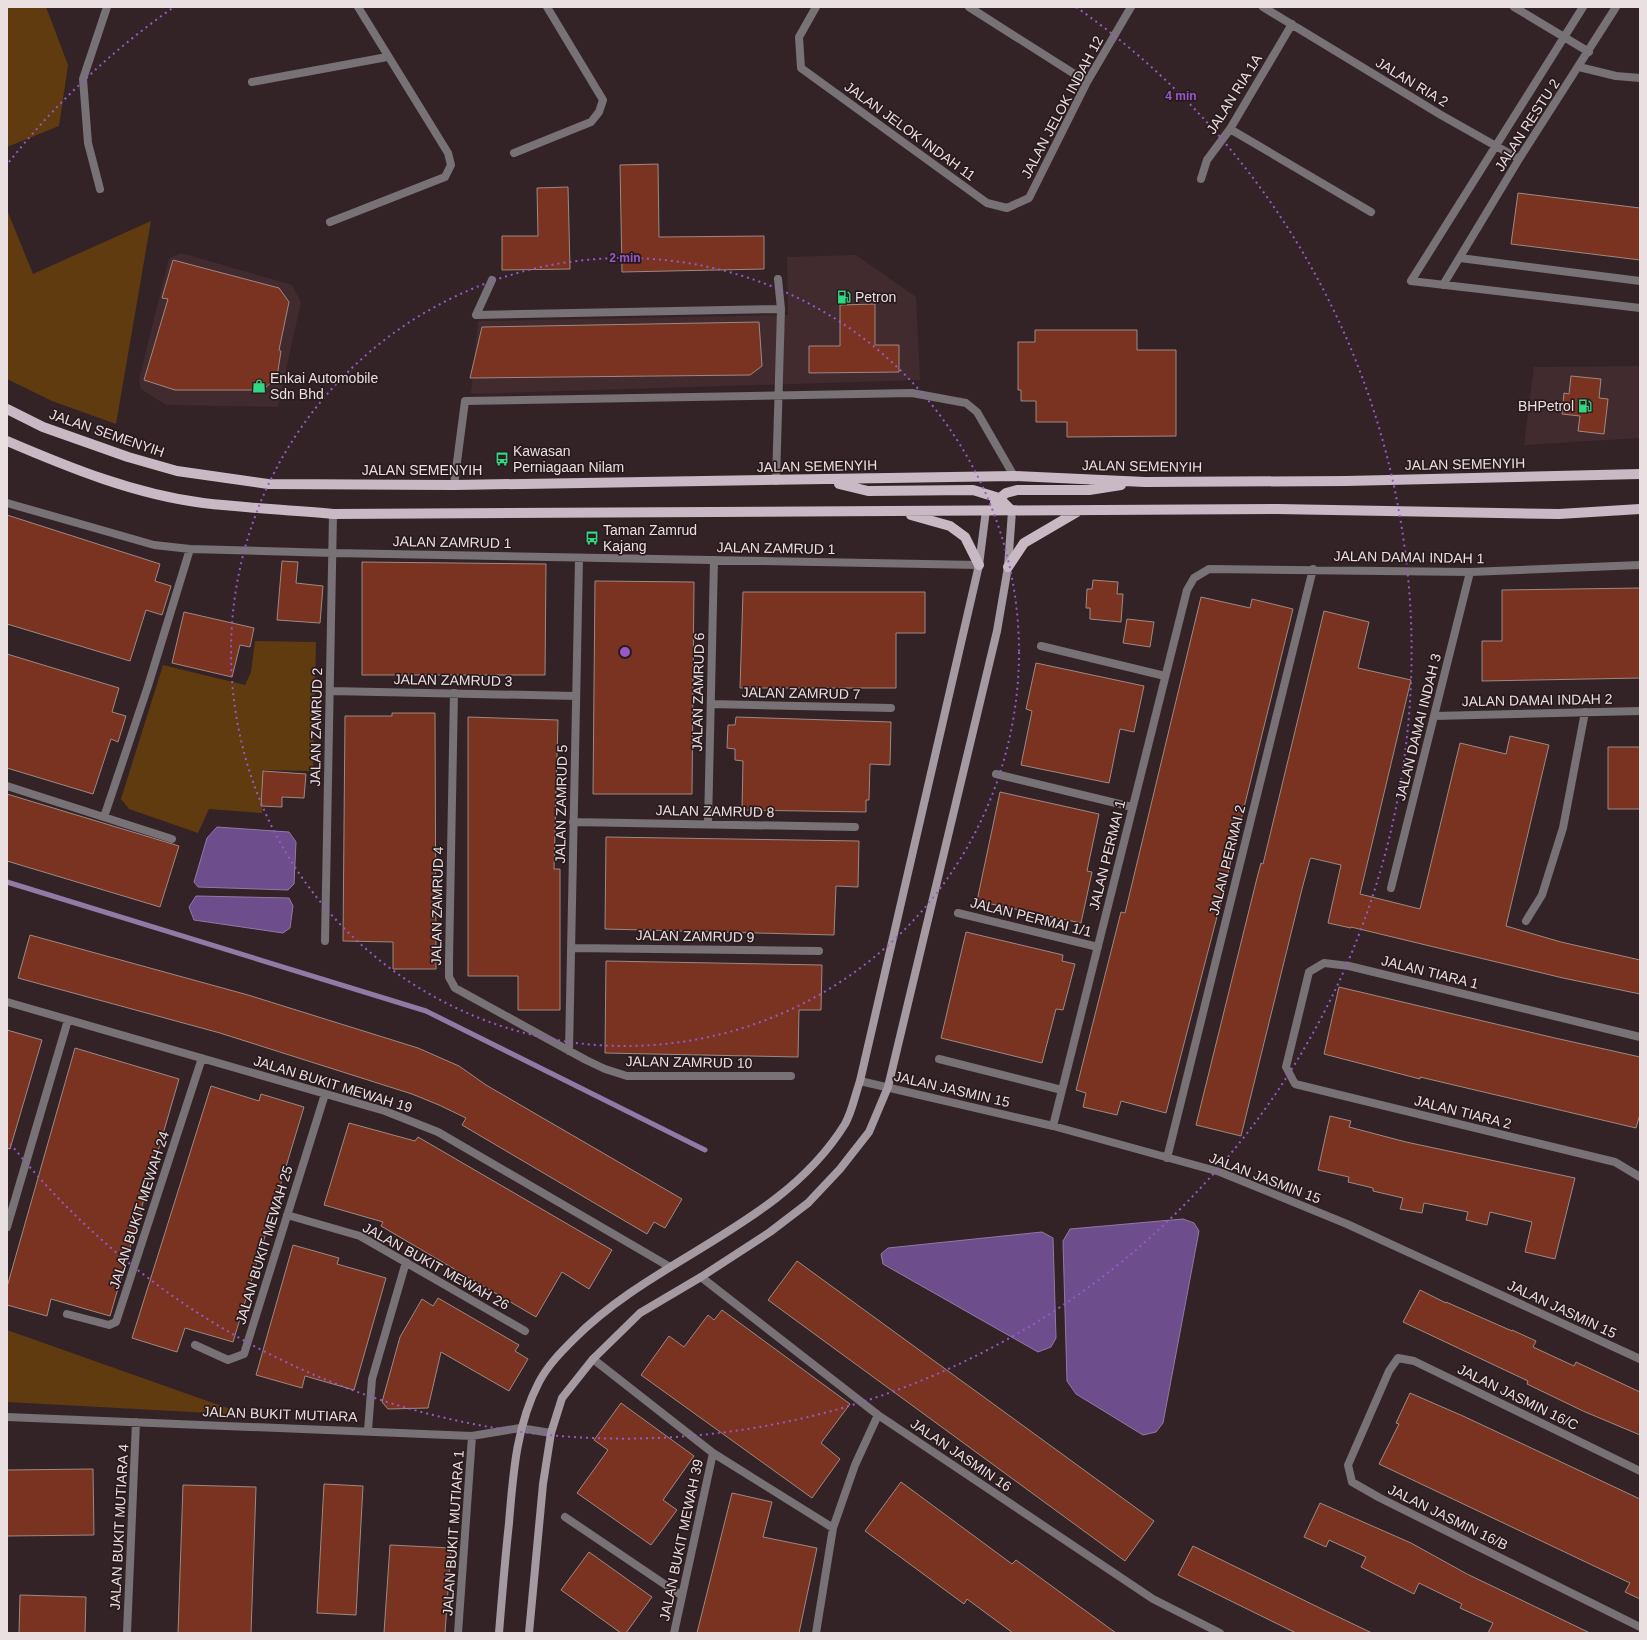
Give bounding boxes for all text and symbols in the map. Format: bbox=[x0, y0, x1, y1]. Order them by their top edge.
street label: JALAN JELOK INDAH 12 bbox=[1018, 33, 1106, 181]
street label: JALAN RIA 1A bbox=[1203, 51, 1265, 137]
street label: JALAN RIA 2 bbox=[1373, 54, 1451, 110]
street label: JALAN RESTU 2 bbox=[1491, 76, 1563, 174]
street label: JALAN JELOK INDAH 11 bbox=[842, 78, 979, 184]
text: 4 min bbox=[1165, 89, 1197, 103]
text: 2 min bbox=[609, 251, 641, 265]
fuel station icon: Petron bbox=[836, 289, 852, 305]
place label: Petron bbox=[855, 289, 896, 305]
place label: Enkai Automobile Sdn Bhd bbox=[270, 370, 378, 402]
shop icon: Enkai Automobile Sdn Bhd bbox=[251, 378, 267, 394]
place label: BHPetrol bbox=[1518, 398, 1574, 414]
fuel station icon: BHPetrol bbox=[1577, 398, 1593, 414]
street label: JALAN SEMENYIH bbox=[47, 406, 167, 460]
place label: Kawasan Perniagaan Nilam bbox=[513, 443, 624, 475]
bus stop icon: Kawasan Perniagaan Nilam bbox=[494, 451, 510, 467]
street label: JALAN SEMENYIH bbox=[1405, 455, 1525, 473]
street label: JALAN SEMENYIH bbox=[757, 457, 877, 475]
street label: JALAN SEMENYIH bbox=[1082, 457, 1202, 475]
street label: JALAN SEMENYIH bbox=[362, 462, 482, 478]
place label: Taman Zamrud Kajang bbox=[603, 522, 697, 554]
bus stop icon: Taman Zamrud Kajang bbox=[584, 530, 600, 546]
street label: JALAN ZAMRUD 1 bbox=[392, 533, 512, 551]
street label: JALAN ZAMRUD 1 bbox=[716, 539, 836, 557]
street label: JALAN DAMAI INDAH 1 bbox=[1333, 548, 1485, 566]
street label: JALAN ZAMRUD 6 bbox=[689, 632, 707, 752]
centre of rings bbox=[618, 645, 632, 659]
street label: JALAN DAMAI INDAH 3 bbox=[1392, 652, 1444, 802]
street label: JALAN ZAMRUD 2 bbox=[307, 667, 325, 787]
street label: JALAN ZAMRUD 3 bbox=[393, 671, 513, 689]
street label: JALAN ZAMRUD 7 bbox=[741, 684, 861, 702]
street label: JALAN DAMAI INDAH 2 bbox=[1461, 691, 1613, 709]
street label: JALAN ZAMRUD 5 bbox=[552, 744, 570, 864]
street label: JALAN PERMAI 1 bbox=[1086, 798, 1128, 912]
street label: JALAN ZAMRUD 8 bbox=[655, 802, 775, 820]
street label: JALAN PERMAI 2 bbox=[1206, 803, 1248, 917]
street label: JALAN ZAMRUD 4 bbox=[428, 846, 446, 966]
street label: JALAN PERMAI 1/1 bbox=[969, 894, 1094, 940]
street label: JALAN ZAMRUD 9 bbox=[635, 927, 755, 945]
street label: JALAN TIARA 1 bbox=[1380, 952, 1480, 992]
street label: JALAN BUKIT MEWAH 19 bbox=[252, 1052, 414, 1116]
street label: JALAN ZAMRUD 10 bbox=[625, 1053, 753, 1071]
street label: JALAN JASMIN 15 bbox=[893, 1068, 1012, 1110]
street label: JALAN TIARA 2 bbox=[1413, 1092, 1513, 1132]
street label: JALAN BUKIT MEWAH 24 bbox=[106, 1129, 172, 1291]
street label: JALAN JASMIN 15 bbox=[1207, 1149, 1323, 1207]
street label: JALAN BUKIT MEWAH 25 bbox=[232, 1164, 296, 1326]
street label: JALAN BUKIT MEWAH 26 bbox=[360, 1219, 512, 1313]
street label: JALAN JASMIN 15 bbox=[1505, 1277, 1619, 1341]
street label: JALAN JASMIN 16/C bbox=[1455, 1361, 1581, 1433]
street label: JALAN BUKIT MUTIARA bbox=[202, 1403, 359, 1425]
street label: JALAN JASMIN 16 bbox=[908, 1415, 1015, 1495]
street label: JALAN BUKIT MUTIARA 4 bbox=[107, 1443, 131, 1610]
street label: JALAN BUKIT MUTIARA 1 bbox=[439, 1449, 467, 1616]
street label: JALAN BUKIT MEWAH 39 bbox=[656, 1457, 706, 1622]
street label: JALAN JASMIN 16/B bbox=[1385, 1481, 1511, 1553]

